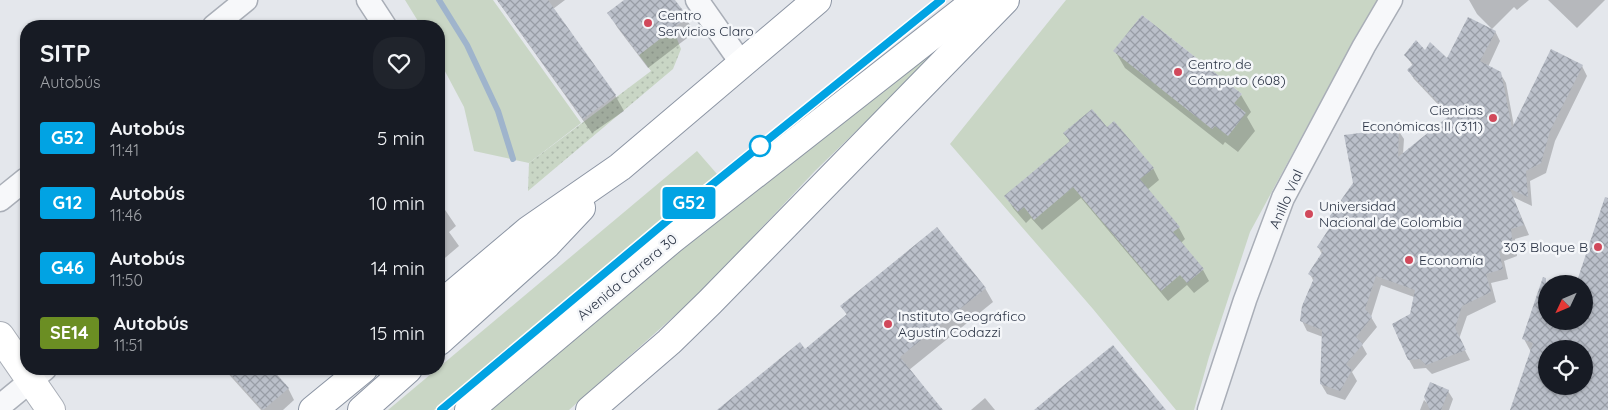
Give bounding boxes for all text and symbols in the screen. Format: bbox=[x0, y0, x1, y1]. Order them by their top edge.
place label: Centro Servicios Claro bbox=[658, 6, 754, 40]
marker: Centro Servicios Claro bbox=[642, 17, 654, 29]
button: heart bbox=[373, 37, 425, 89]
text: SITP bbox=[40, 38, 90, 68]
place label: Centro de Cómputo (608) bbox=[1188, 55, 1286, 89]
marker: Centro de Cómputo (608) bbox=[1172, 66, 1184, 78]
text: Autobús bbox=[40, 72, 101, 92]
place label: Ciencias Económicas II (311) bbox=[1362, 101, 1483, 135]
marker: Ciencias Económicas II (311) bbox=[1487, 112, 1499, 124]
text: Autobús bbox=[110, 116, 185, 140]
text: G52 bbox=[51, 126, 84, 149]
text: 5 min bbox=[377, 126, 425, 150]
unlabelled marker bbox=[749, 135, 771, 157]
text: 11:41 bbox=[110, 140, 139, 160]
street label: Anillo Vial bbox=[1265, 167, 1307, 231]
text: Autobús bbox=[110, 181, 185, 205]
line badge: G52 bbox=[660, 187, 718, 219]
text: G12 bbox=[53, 191, 82, 214]
text: 10 min bbox=[369, 191, 425, 215]
text: G52 bbox=[672, 191, 706, 214]
place label: Universidad Nacional de Colombia bbox=[1319, 197, 1462, 231]
text: 11:46 bbox=[110, 205, 142, 225]
marker: Universidad Nacional de Colombia bbox=[1303, 208, 1315, 220]
street label: Avenida Carrera 30 bbox=[573, 230, 681, 324]
place label: 303 Bloque B bbox=[1503, 238, 1588, 256]
marker: 303 Bloque B bbox=[1592, 241, 1604, 253]
text: Autobús bbox=[110, 246, 185, 270]
place label: Economía bbox=[1419, 251, 1483, 269]
marker: Economía bbox=[1403, 254, 1415, 266]
text: G46 bbox=[51, 256, 84, 279]
text: 14 min bbox=[371, 256, 425, 280]
text: 11:50 bbox=[110, 270, 143, 290]
north arrow bbox=[1538, 275, 1592, 330]
map controls bbox=[1538, 275, 1593, 395]
place label: Instituto Geográfico Agustín Codazzi bbox=[898, 307, 1026, 341]
text: Autobús bbox=[114, 311, 189, 335]
marker: Instituto Geográfico Agustín Codazzi bbox=[882, 318, 894, 330]
text: SE14 bbox=[50, 321, 89, 344]
text: 15 min bbox=[370, 321, 425, 345]
text: 11:51 bbox=[114, 335, 143, 355]
button: locate bbox=[1538, 340, 1593, 395]

